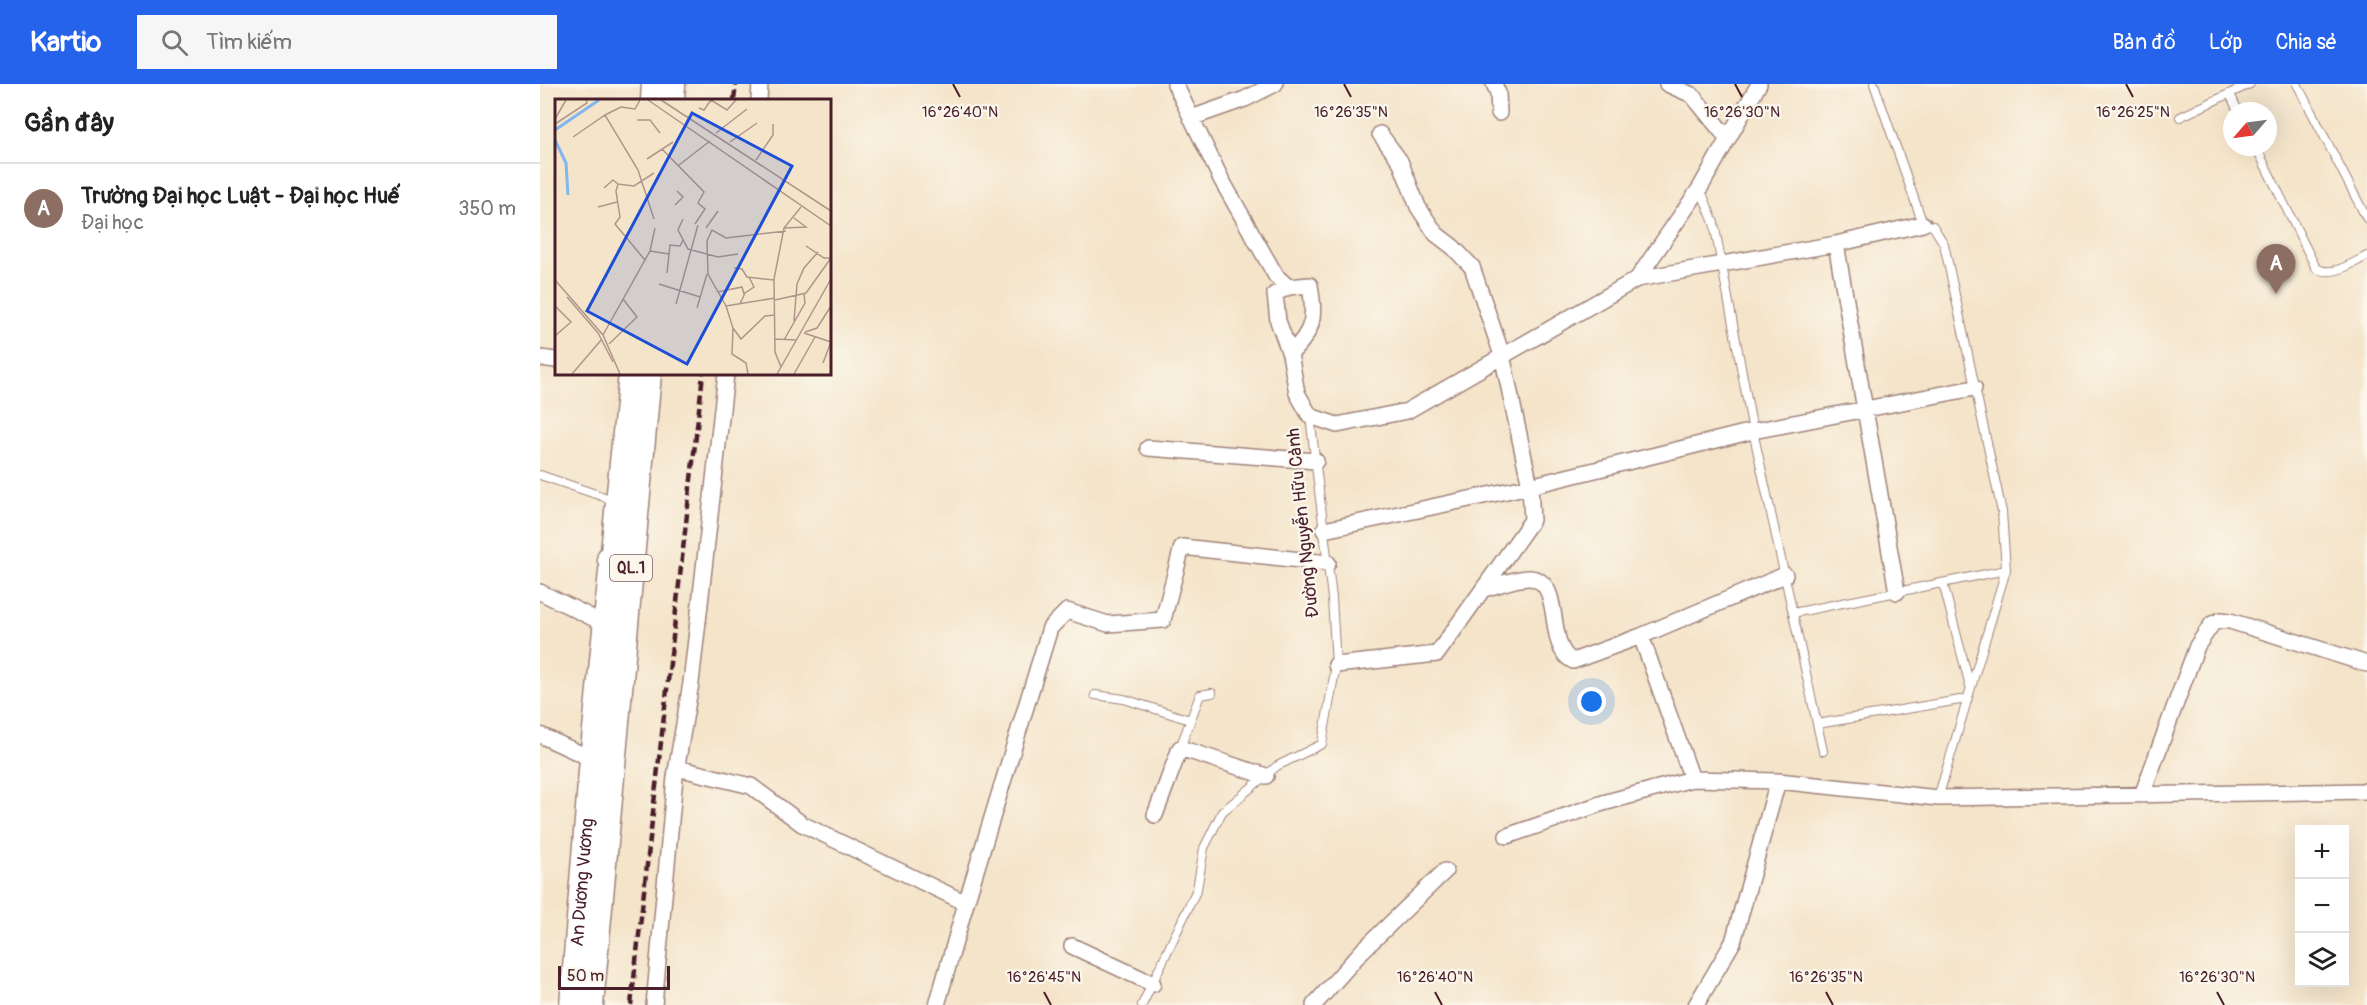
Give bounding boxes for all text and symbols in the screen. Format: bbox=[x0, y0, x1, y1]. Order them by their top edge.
search box bbox=[137, 15, 557, 69]
text: Kartio bbox=[30, 25, 101, 60]
icon: search bbox=[158, 26, 191, 59]
text: Tìm kiếm bbox=[206, 28, 292, 56]
text: Bản đồ bbox=[2112, 29, 2176, 56]
text: Lớp bbox=[2209, 29, 2242, 56]
text: Chia sẻ bbox=[2275, 29, 2337, 56]
inset map bbox=[555, 99, 831, 375]
north arrow bbox=[2223, 102, 2277, 156]
text: 16°26'40"N bbox=[922, 103, 998, 122]
text: 16°26'35"N bbox=[1314, 103, 1388, 122]
text: 16°26'30"N bbox=[1704, 103, 1780, 122]
text: 16°26'25"N bbox=[2096, 103, 2170, 122]
text: Gần đây bbox=[24, 107, 114, 139]
text: Trường Đại học Luật - Đại học Huế bbox=[81, 182, 400, 210]
text: A bbox=[37, 196, 50, 221]
text: 350 m bbox=[458, 196, 516, 221]
text: Đại học bbox=[81, 210, 144, 235]
pin: A bbox=[2256, 244, 2296, 294]
street label: Đường Nguyễn Hữu Cảnh bbox=[1282, 427, 1324, 619]
road number: QL.1 bbox=[610, 555, 652, 581]
your location bbox=[1577, 687, 1606, 716]
street label: An Dương Vương bbox=[565, 817, 599, 947]
map controls bbox=[2295, 825, 2349, 987]
button: + bbox=[2295, 825, 2349, 879]
button: − bbox=[2295, 879, 2349, 933]
button: layers bbox=[2295, 933, 2349, 987]
scale bar bbox=[558, 963, 670, 990]
text: 50 m bbox=[567, 966, 604, 986]
text: 16°26'45"N bbox=[1007, 968, 1081, 987]
text: 16°26'40"N bbox=[1397, 968, 1473, 987]
text: 16°26'35"N bbox=[1789, 968, 1863, 987]
text: 16°26'30"N bbox=[2179, 968, 2255, 987]

